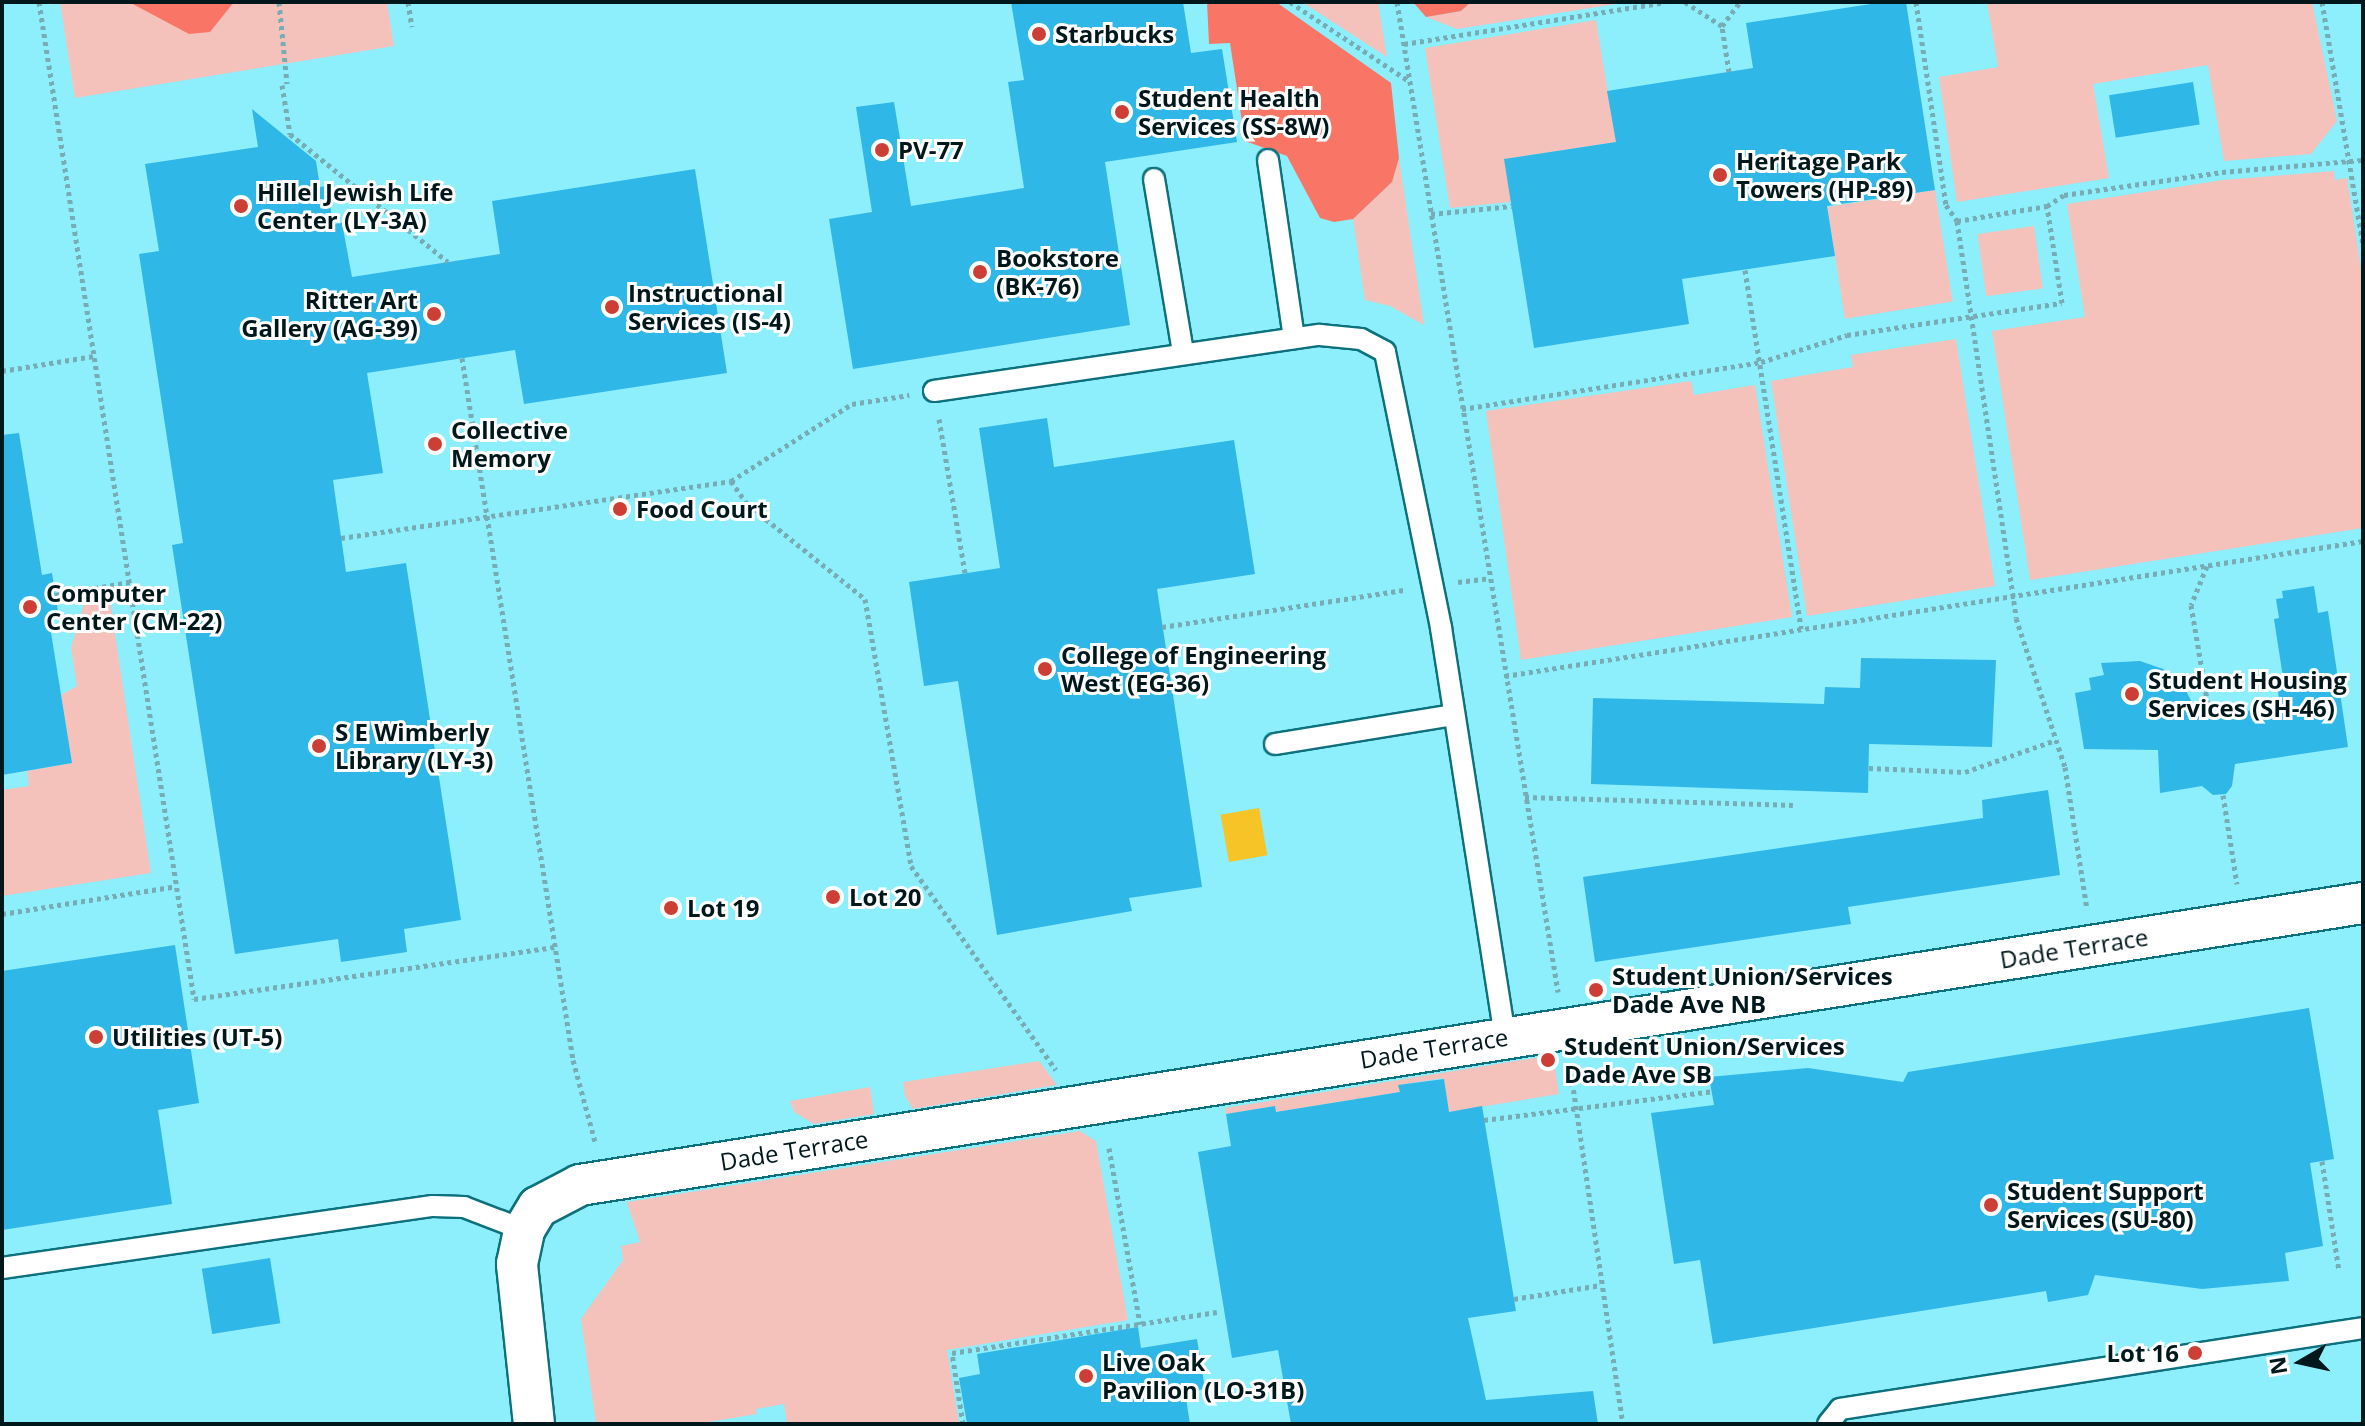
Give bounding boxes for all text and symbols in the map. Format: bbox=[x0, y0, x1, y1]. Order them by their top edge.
place label: Starbucks bbox=[1055, 20, 1174, 48]
marker: Starbucks bbox=[1030, 25, 1048, 43]
place label: Student Health Services (SS-8W) bbox=[1138, 84, 1329, 140]
marker: Student Health Services (SS-8W) bbox=[1113, 103, 1131, 121]
place label: PV-77 bbox=[898, 136, 964, 164]
marker: PV-77 bbox=[873, 141, 891, 159]
place label: Heritage Park Towers (HP-89) bbox=[1736, 147, 1913, 203]
marker: Heritage Park Towers (HP-89) bbox=[1711, 166, 1729, 184]
place label: Hillel Jewish Life Center (LY-3A) bbox=[257, 178, 453, 234]
marker: Hillel Jewish Life Center (LY-3A) bbox=[232, 197, 250, 215]
place label: Bookstore (BK-76) bbox=[996, 244, 1119, 300]
marker: Bookstore (BK-76) bbox=[971, 263, 989, 281]
place label: Instructional Services (IS-4) bbox=[628, 279, 791, 335]
place label: Ritter Art Gallery (AG-39) bbox=[241, 286, 418, 342]
marker: Instructional Services (IS-4) bbox=[603, 298, 621, 316]
marker: Ritter Art Gallery (AG-39) bbox=[425, 305, 443, 323]
place label: Collective Memory bbox=[451, 416, 568, 472]
marker: Collective Memory bbox=[426, 435, 444, 453]
place label: Food Court bbox=[636, 495, 768, 523]
marker: Food Court bbox=[611, 500, 629, 518]
place label: Computer Center (CM-22) bbox=[46, 579, 222, 635]
marker: Computer Center (CM-22) bbox=[21, 598, 39, 616]
place label: College of Engineering West (EG-36) bbox=[1061, 641, 1326, 697]
marker: College of Engineering West (EG-36) bbox=[1036, 660, 1054, 678]
place label: Student Housing Services (SH-46) bbox=[2148, 666, 2347, 722]
marker: Student Housing Services (SH-46) bbox=[2123, 685, 2141, 703]
place label: S E Wimberly Library (LY-3) bbox=[335, 718, 493, 774]
marker: S E Wimberly Library (LY-3) bbox=[310, 737, 328, 755]
place label: Lot 20 bbox=[849, 883, 922, 911]
marker: Lot 20 bbox=[824, 888, 842, 906]
place label: Lot 19 bbox=[687, 894, 760, 922]
marker: Lot 19 bbox=[662, 899, 680, 917]
street label: Dade Terrace bbox=[1998, 922, 2150, 974]
place label: Student Union/Services Dade Ave NB bbox=[1612, 962, 1893, 1018]
marker: Student Union/Services Dade Ave NB bbox=[1587, 981, 1605, 999]
street label: Dade Terrace bbox=[1358, 1022, 1510, 1074]
place label: Utilities (UT-5) bbox=[112, 1023, 282, 1051]
marker: Utilities (UT-5) bbox=[87, 1028, 105, 1046]
place label: Student Union/Services Dade Ave SB bbox=[1564, 1032, 1845, 1088]
marker: Student Union/Services Dade Ave SB bbox=[1539, 1051, 1557, 1069]
street label: Dade Terrace bbox=[718, 1124, 870, 1176]
place label: Student Support Services (SU-80) bbox=[2007, 1177, 2204, 1233]
marker: Student Support Services (SU-80) bbox=[1982, 1196, 2000, 1214]
north arrow bbox=[2261, 1322, 2341, 1402]
place label: Lot 16 bbox=[2106, 1339, 2179, 1367]
marker: Lot 16 bbox=[2186, 1344, 2204, 1362]
place label: Live Oak Pavilion (LO-31B) bbox=[1102, 1348, 1304, 1404]
text: N bbox=[2261, 1355, 2294, 1377]
marker: Live Oak Pavilion (LO-31B) bbox=[1077, 1367, 1095, 1385]

